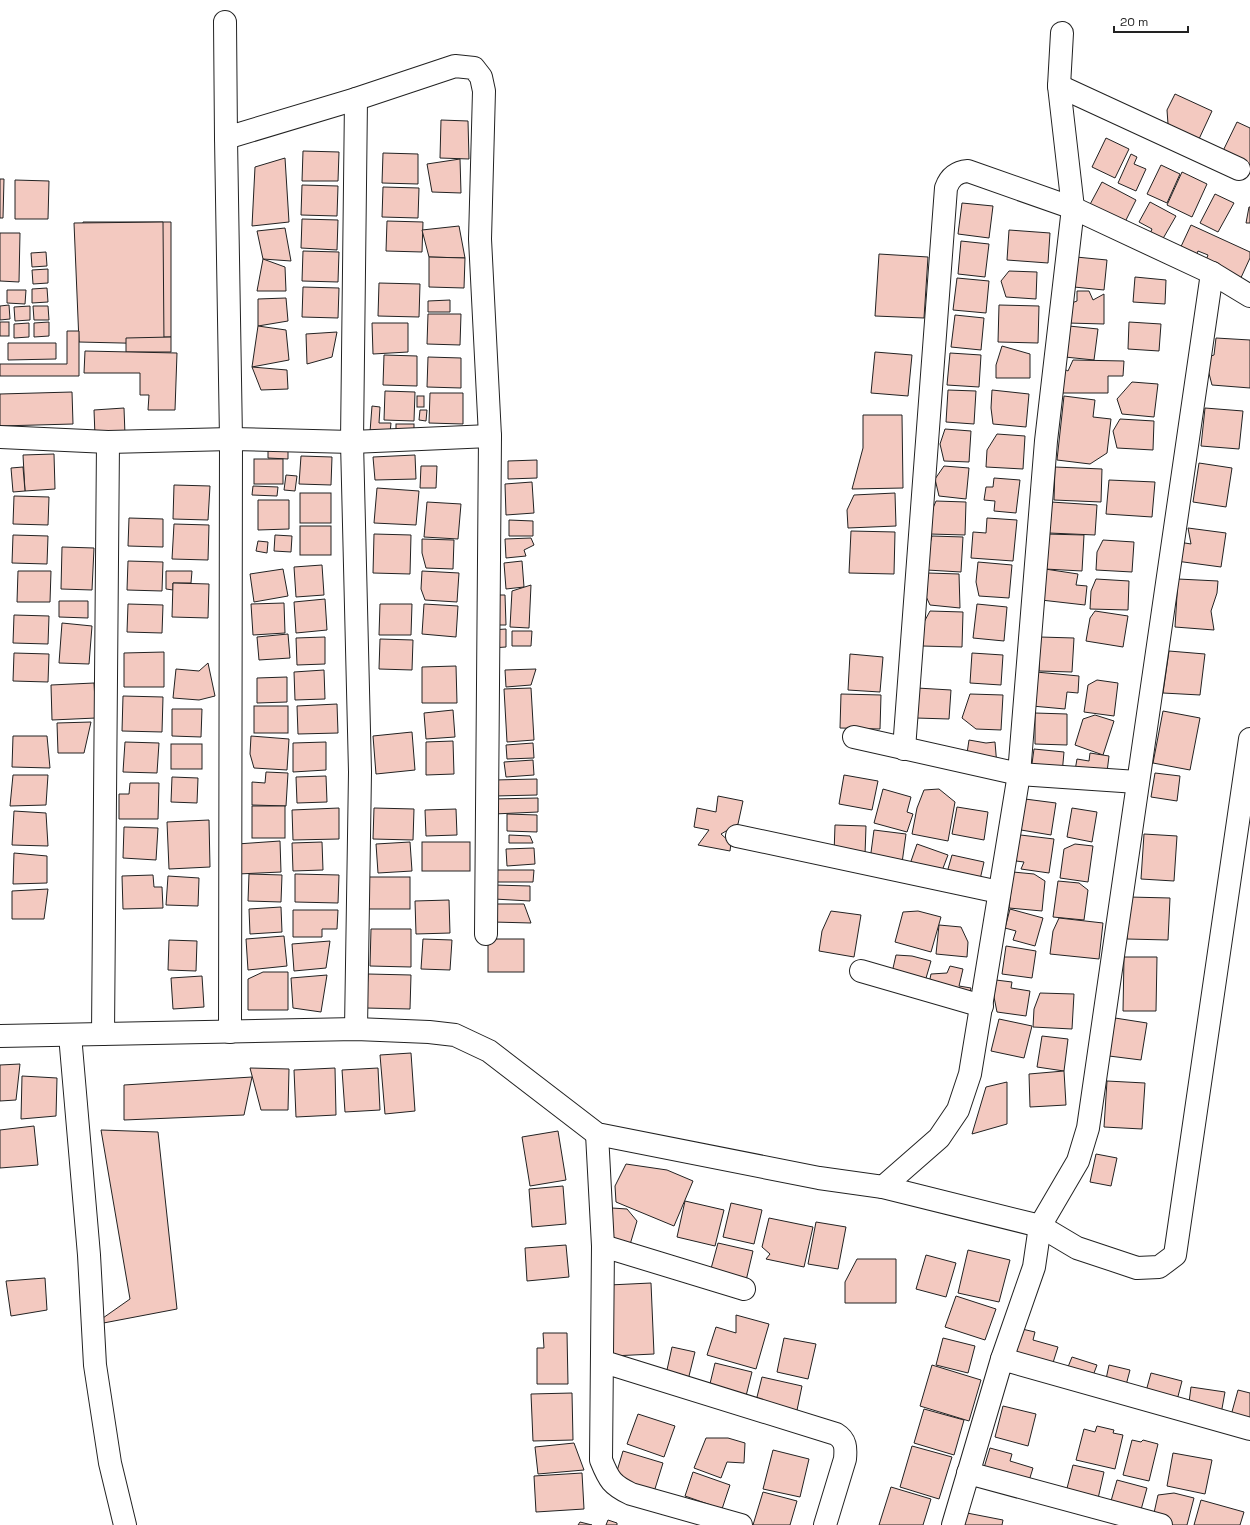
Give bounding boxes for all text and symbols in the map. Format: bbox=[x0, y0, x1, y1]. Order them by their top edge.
scale bar bbox=[1114, 8, 1188, 34]
text: 20 m bbox=[1120, 14, 1148, 30]

